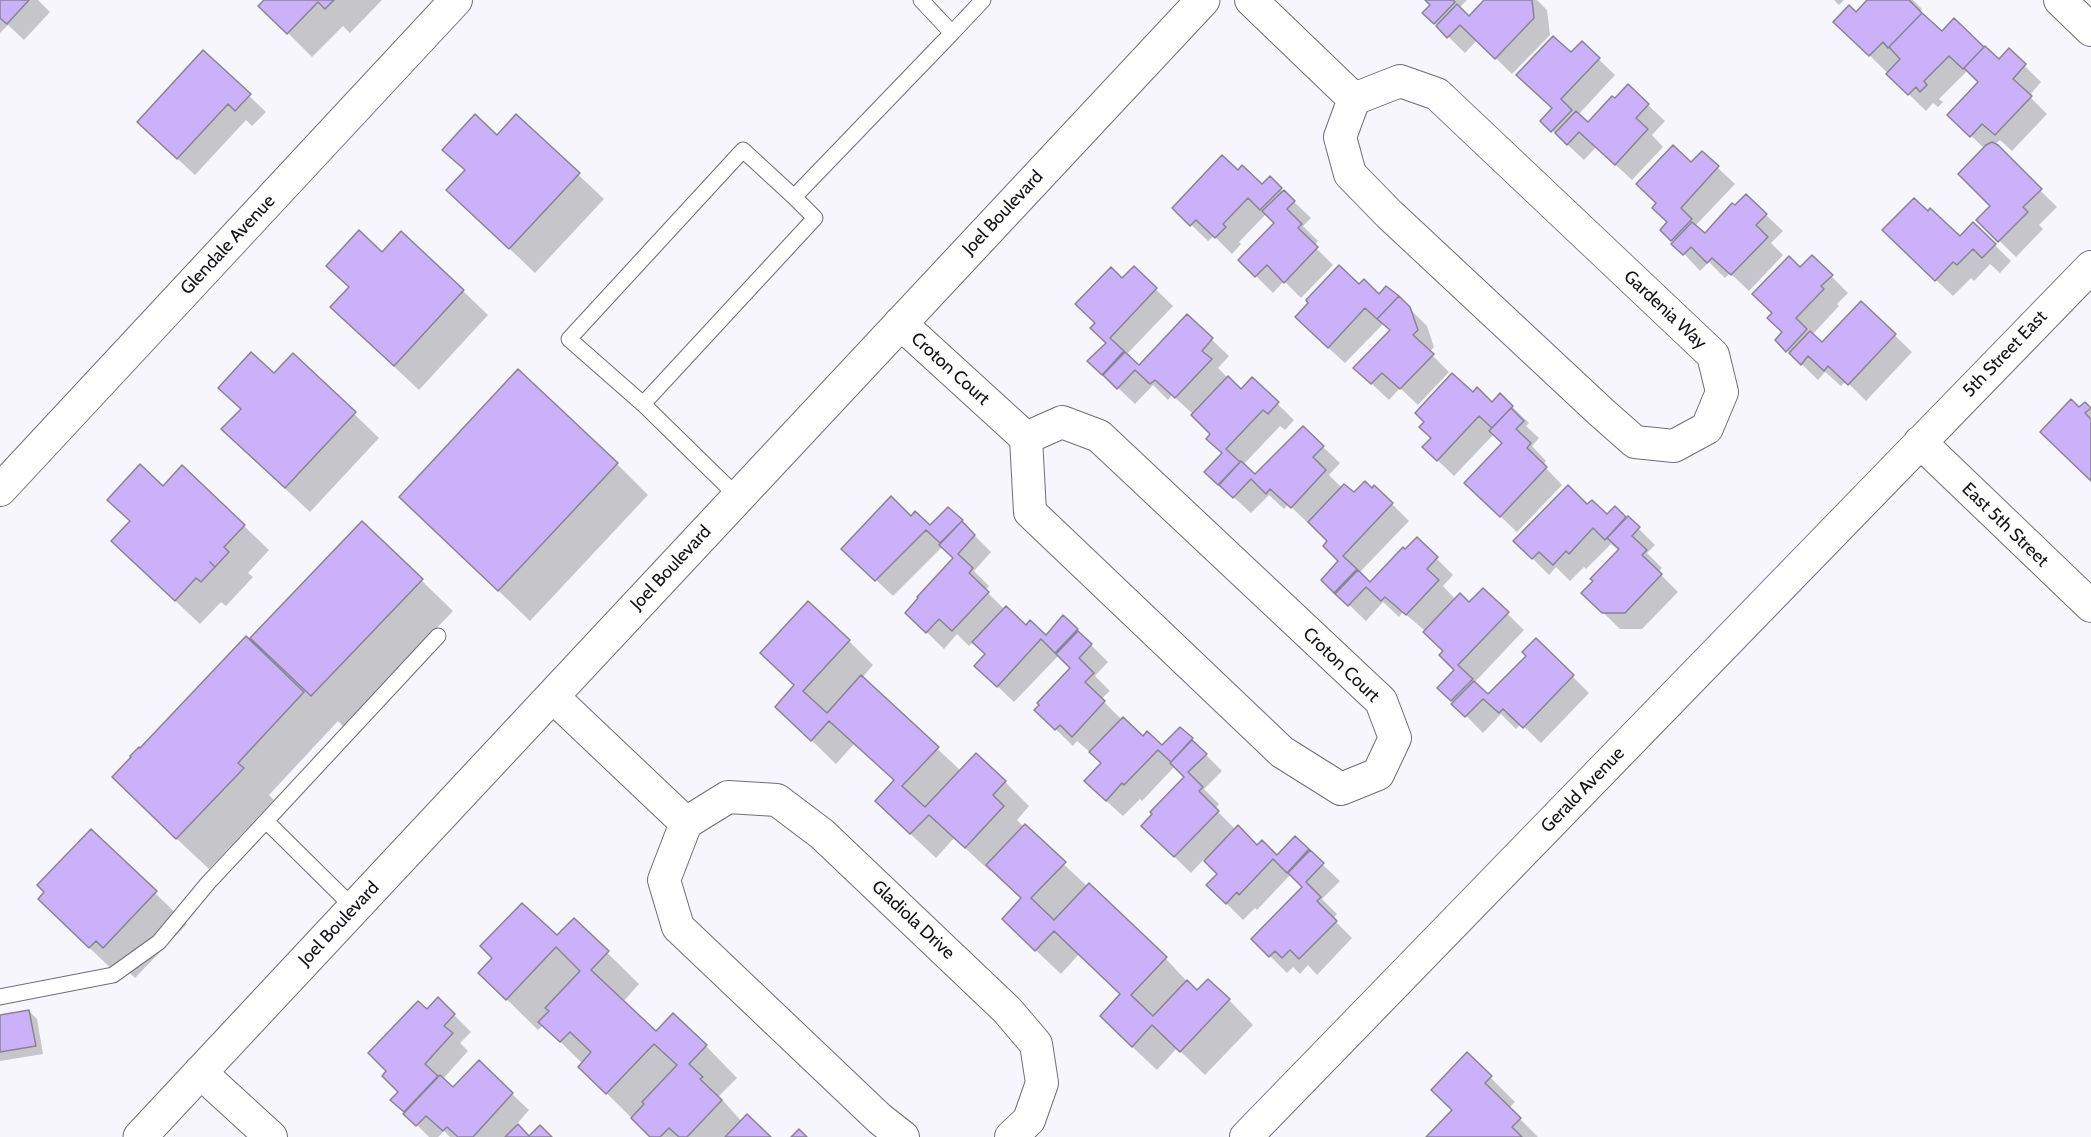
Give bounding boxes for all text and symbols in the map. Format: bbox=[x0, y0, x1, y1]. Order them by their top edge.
street label: Joel Boulevard bbox=[958, 166, 1048, 260]
street label: Glendale Avenue bbox=[176, 191, 280, 299]
street label: Gardenia Way bbox=[1619, 266, 1711, 354]
street label: 5th Street East bbox=[1958, 306, 2052, 402]
street label: Croton Court bbox=[906, 328, 994, 410]
street label: East 5th Street bbox=[1957, 478, 2053, 572]
street label: Joel Boulevard bbox=[626, 521, 716, 615]
street label: Croton Court bbox=[1298, 623, 1384, 707]
street label: Gerald Avenue bbox=[1537, 743, 1629, 837]
street label: Gladiola Drive bbox=[867, 876, 959, 964]
street label: Joel Boulevard bbox=[294, 877, 384, 971]

